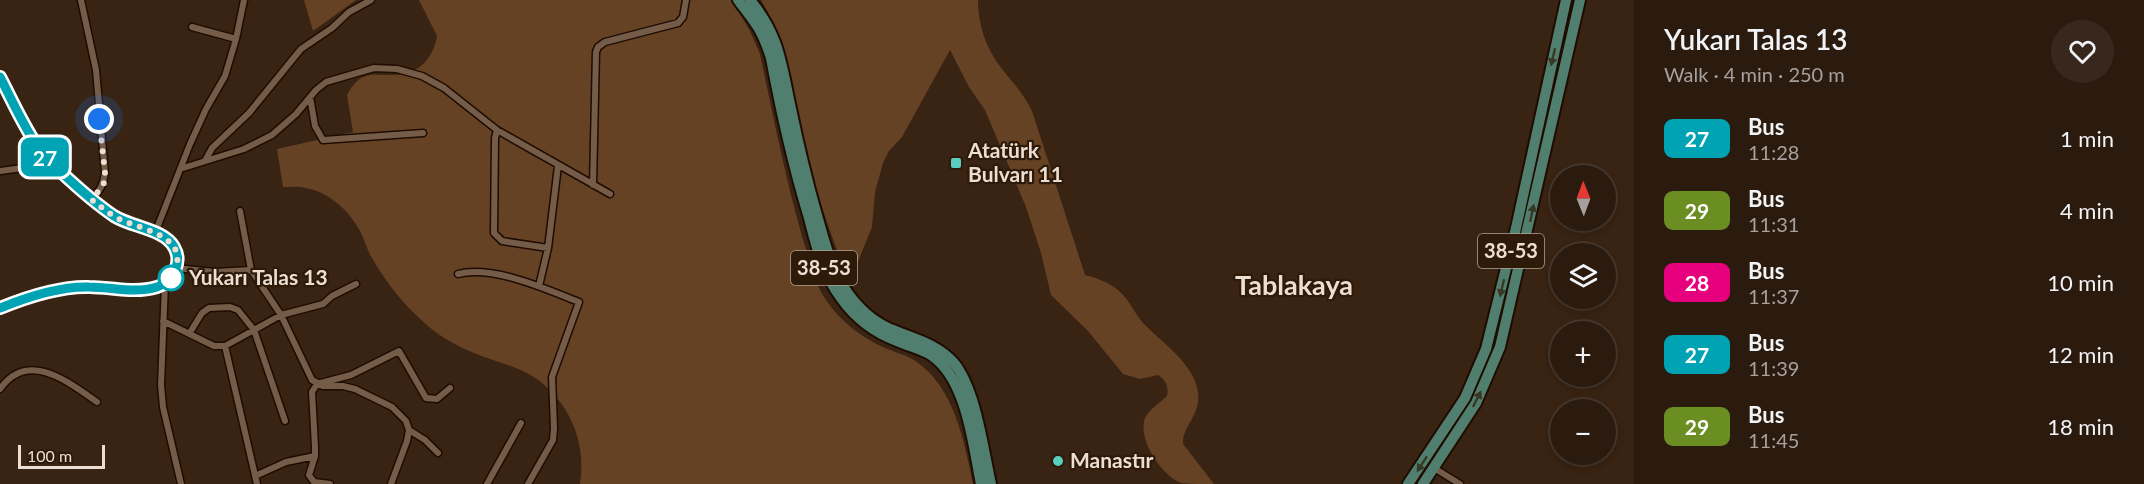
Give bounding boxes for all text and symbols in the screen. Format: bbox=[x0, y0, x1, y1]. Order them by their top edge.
button: heart bbox=[2051, 20, 2114, 83]
text: Yukarı Talas 13 bbox=[1664, 22, 1847, 56]
one-way arrow bbox=[1548, 48, 1557, 67]
text: Walk · 4 min · 250 m bbox=[1664, 62, 1845, 86]
your location bbox=[84, 104, 114, 134]
text: Bus bbox=[1748, 113, 1784, 140]
text: 1 min bbox=[2060, 125, 2114, 152]
text: 27 bbox=[1685, 126, 1709, 151]
place label: Atatürk Bulvarı 11 bbox=[967, 137, 1063, 186]
line badge: 27 bbox=[18, 138, 72, 176]
text: 11:28 bbox=[1748, 140, 1799, 164]
text: 27 bbox=[33, 145, 57, 170]
marker: Atatürk Bulvarı 11 bbox=[949, 156, 963, 170]
north arrow bbox=[1550, 165, 1616, 231]
map controls bbox=[1550, 165, 1616, 465]
text: Bus bbox=[1748, 185, 1784, 212]
text: 4 min bbox=[2060, 197, 2114, 224]
text: 29 bbox=[1685, 198, 1709, 223]
one-way arrow bbox=[1528, 203, 1537, 222]
text: 11:31 bbox=[1748, 212, 1799, 236]
road number: 38-53 bbox=[1478, 234, 1544, 268]
button: layers bbox=[1550, 243, 1616, 309]
road number: 38-53 bbox=[791, 251, 857, 285]
text: Bus bbox=[1748, 257, 1784, 284]
place label: Yukarı Talas 13 bbox=[188, 264, 328, 289]
marker: Yukarı Talas 13 bbox=[158, 265, 184, 291]
district label: Tablakaya bbox=[1235, 268, 1353, 301]
text: 10 min bbox=[2047, 269, 2114, 296]
text: 28 bbox=[1685, 270, 1709, 295]
one-way arrow bbox=[1497, 279, 1507, 298]
text: 11:37 bbox=[1748, 284, 1799, 308]
button: + bbox=[1550, 321, 1616, 387]
text: Bus bbox=[1748, 329, 1784, 356]
text: 12 min bbox=[2047, 341, 2114, 368]
text: 27 bbox=[1685, 342, 1709, 367]
text: 11:39 bbox=[1748, 356, 1799, 380]
one-way arrow bbox=[1472, 391, 1481, 408]
button: − bbox=[1550, 399, 1616, 465]
text: Bus bbox=[1748, 401, 1784, 428]
text: 18 min bbox=[2047, 413, 2114, 440]
text: 29 bbox=[1685, 414, 1709, 439]
text: 11:45 bbox=[1748, 428, 1799, 452]
scale bar bbox=[18, 442, 105, 470]
text: 100 m bbox=[27, 446, 72, 465]
place label: Manastır bbox=[1070, 447, 1153, 472]
marker: Manastır bbox=[1051, 454, 1065, 468]
one-way arrow bbox=[1416, 456, 1427, 472]

